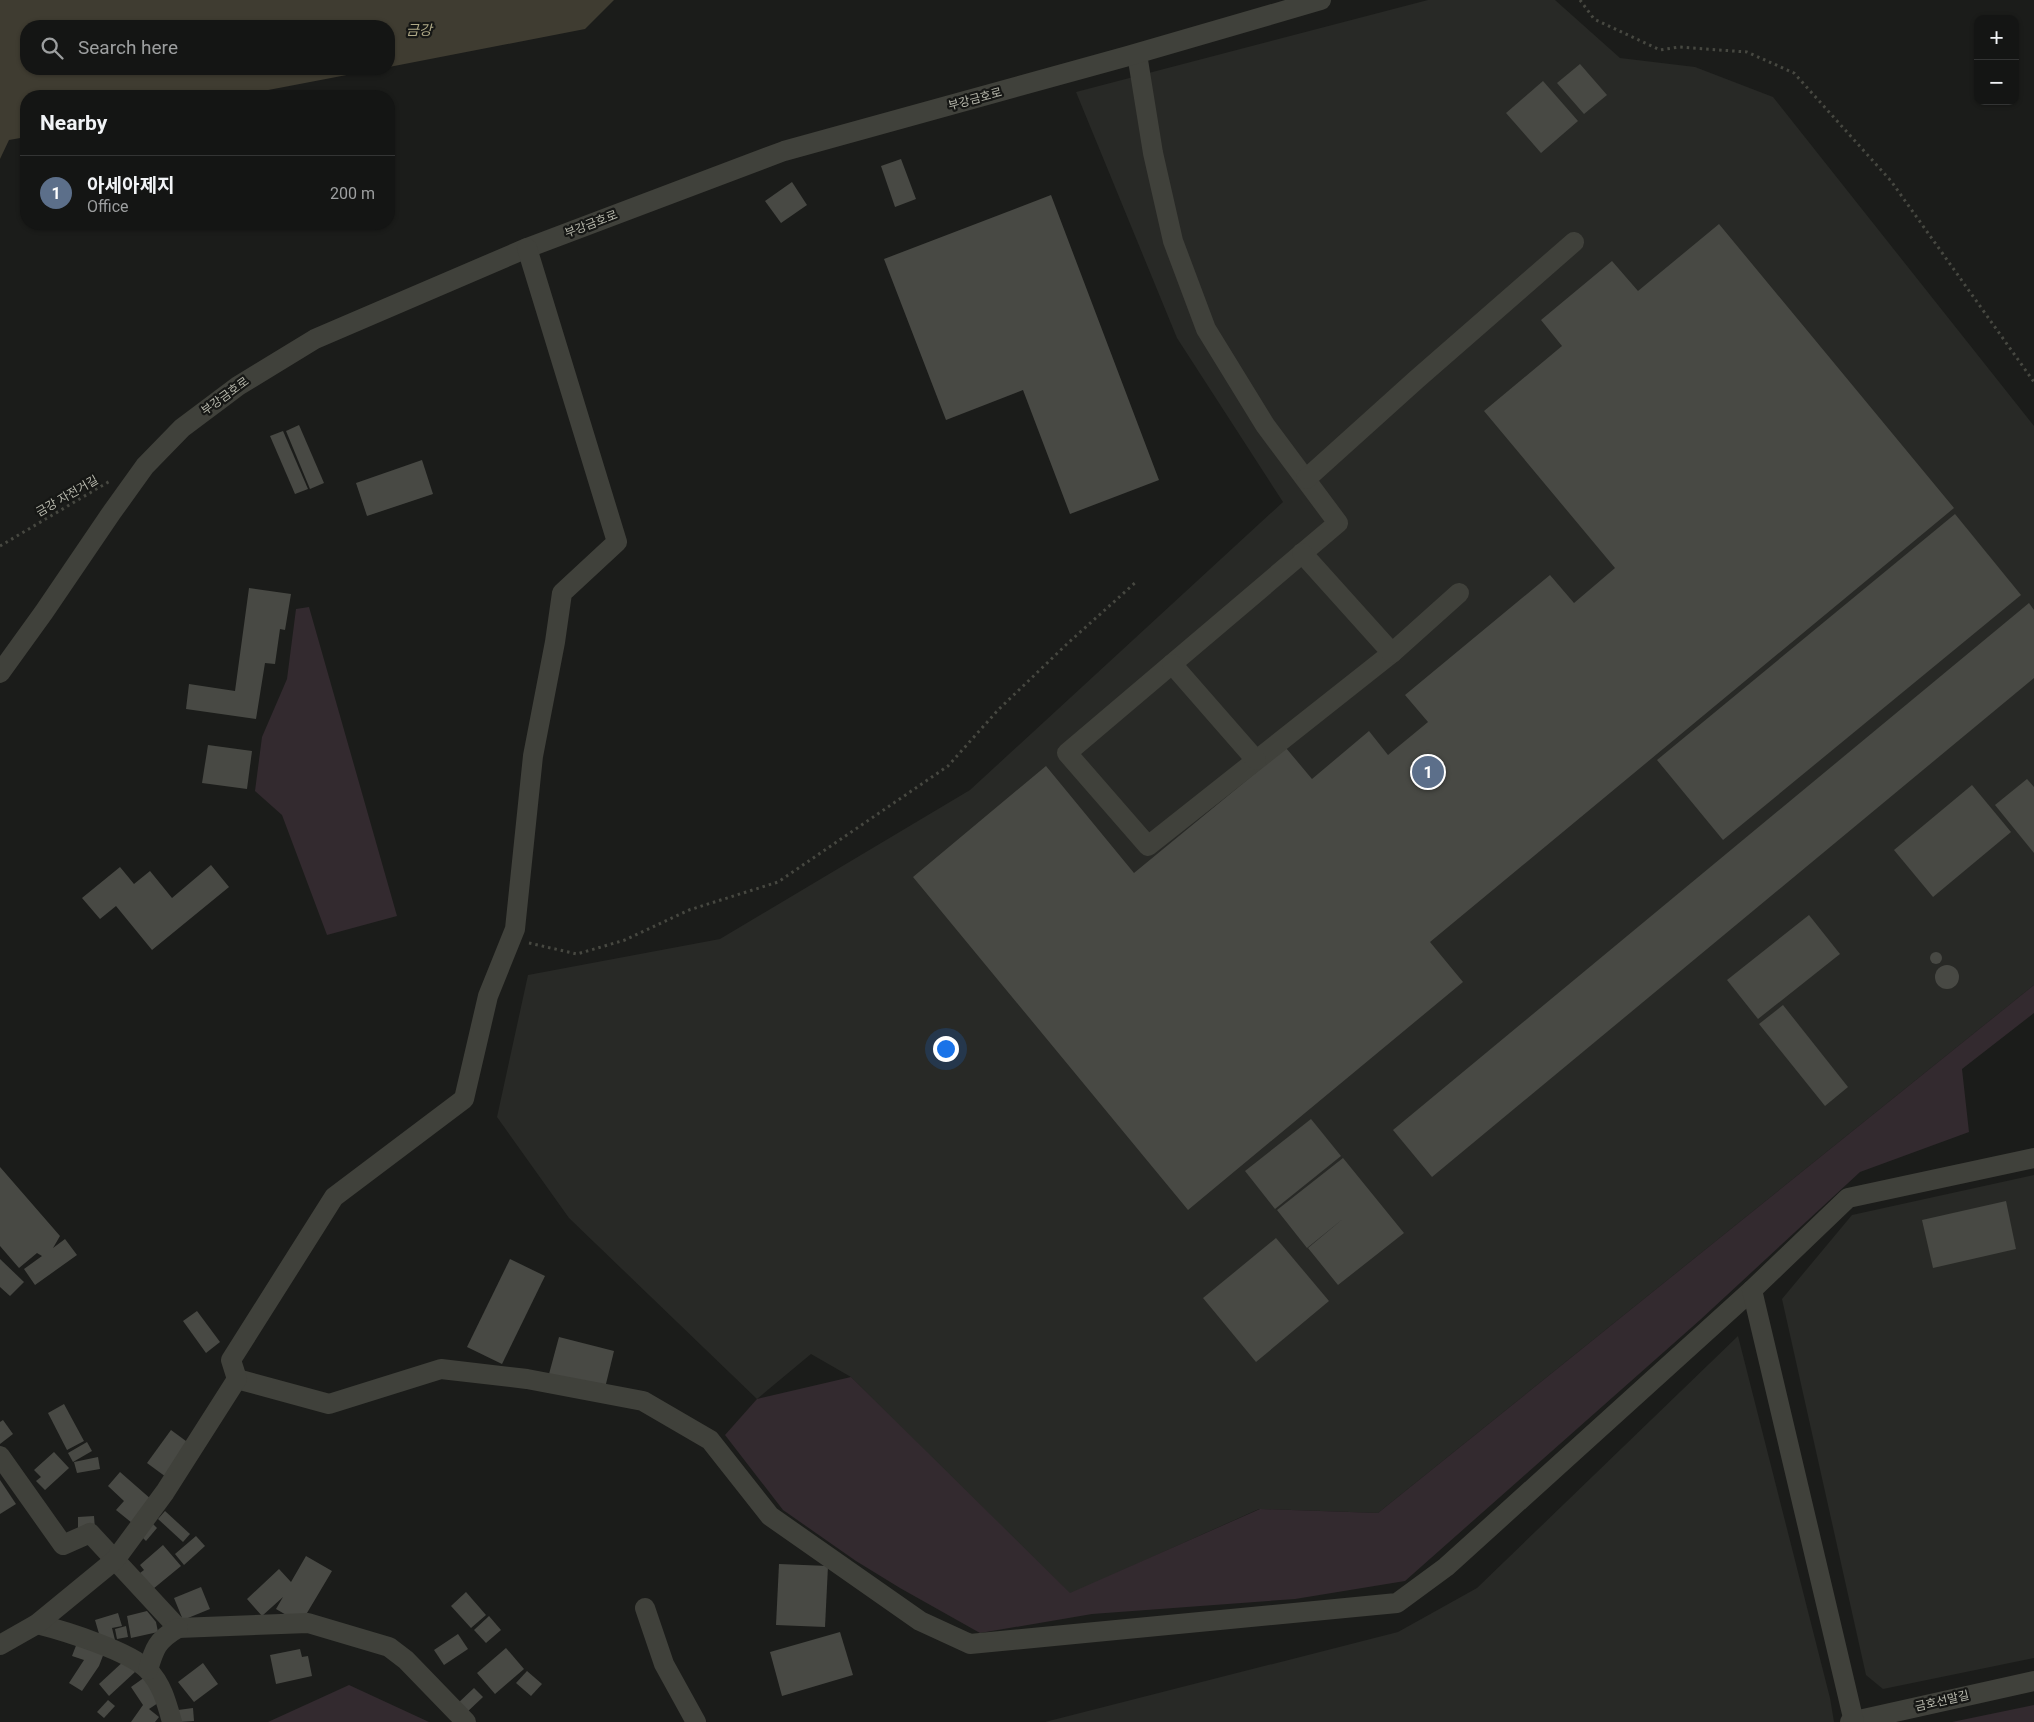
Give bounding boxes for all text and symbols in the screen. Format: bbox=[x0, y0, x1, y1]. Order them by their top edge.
map controls bbox=[1974, 15, 2019, 105]
button: + bbox=[1974, 15, 2019, 60]
search box bbox=[20, 20, 395, 75]
water label: 금강 bbox=[406, 22, 434, 38]
icon: search bbox=[38, 34, 66, 62]
text: Search here bbox=[78, 36, 178, 59]
button: − bbox=[1974, 60, 2019, 105]
street label: 부강금호로 bbox=[947, 85, 1003, 113]
text: Nearby bbox=[40, 111, 107, 135]
text: 아세아제지 bbox=[87, 174, 174, 197]
text: 1 bbox=[51, 184, 61, 203]
text: 200 m bbox=[330, 184, 375, 203]
text: Office bbox=[87, 197, 129, 216]
street label: 부강금호로 bbox=[563, 208, 619, 240]
street label: 부강금호로 bbox=[199, 374, 251, 418]
street label: 금강 자전거길 bbox=[34, 473, 100, 519]
pin: 1 bbox=[1412, 753, 1444, 791]
your location bbox=[933, 1036, 959, 1062]
street label: 금호선말길 bbox=[1914, 1688, 1970, 1714]

